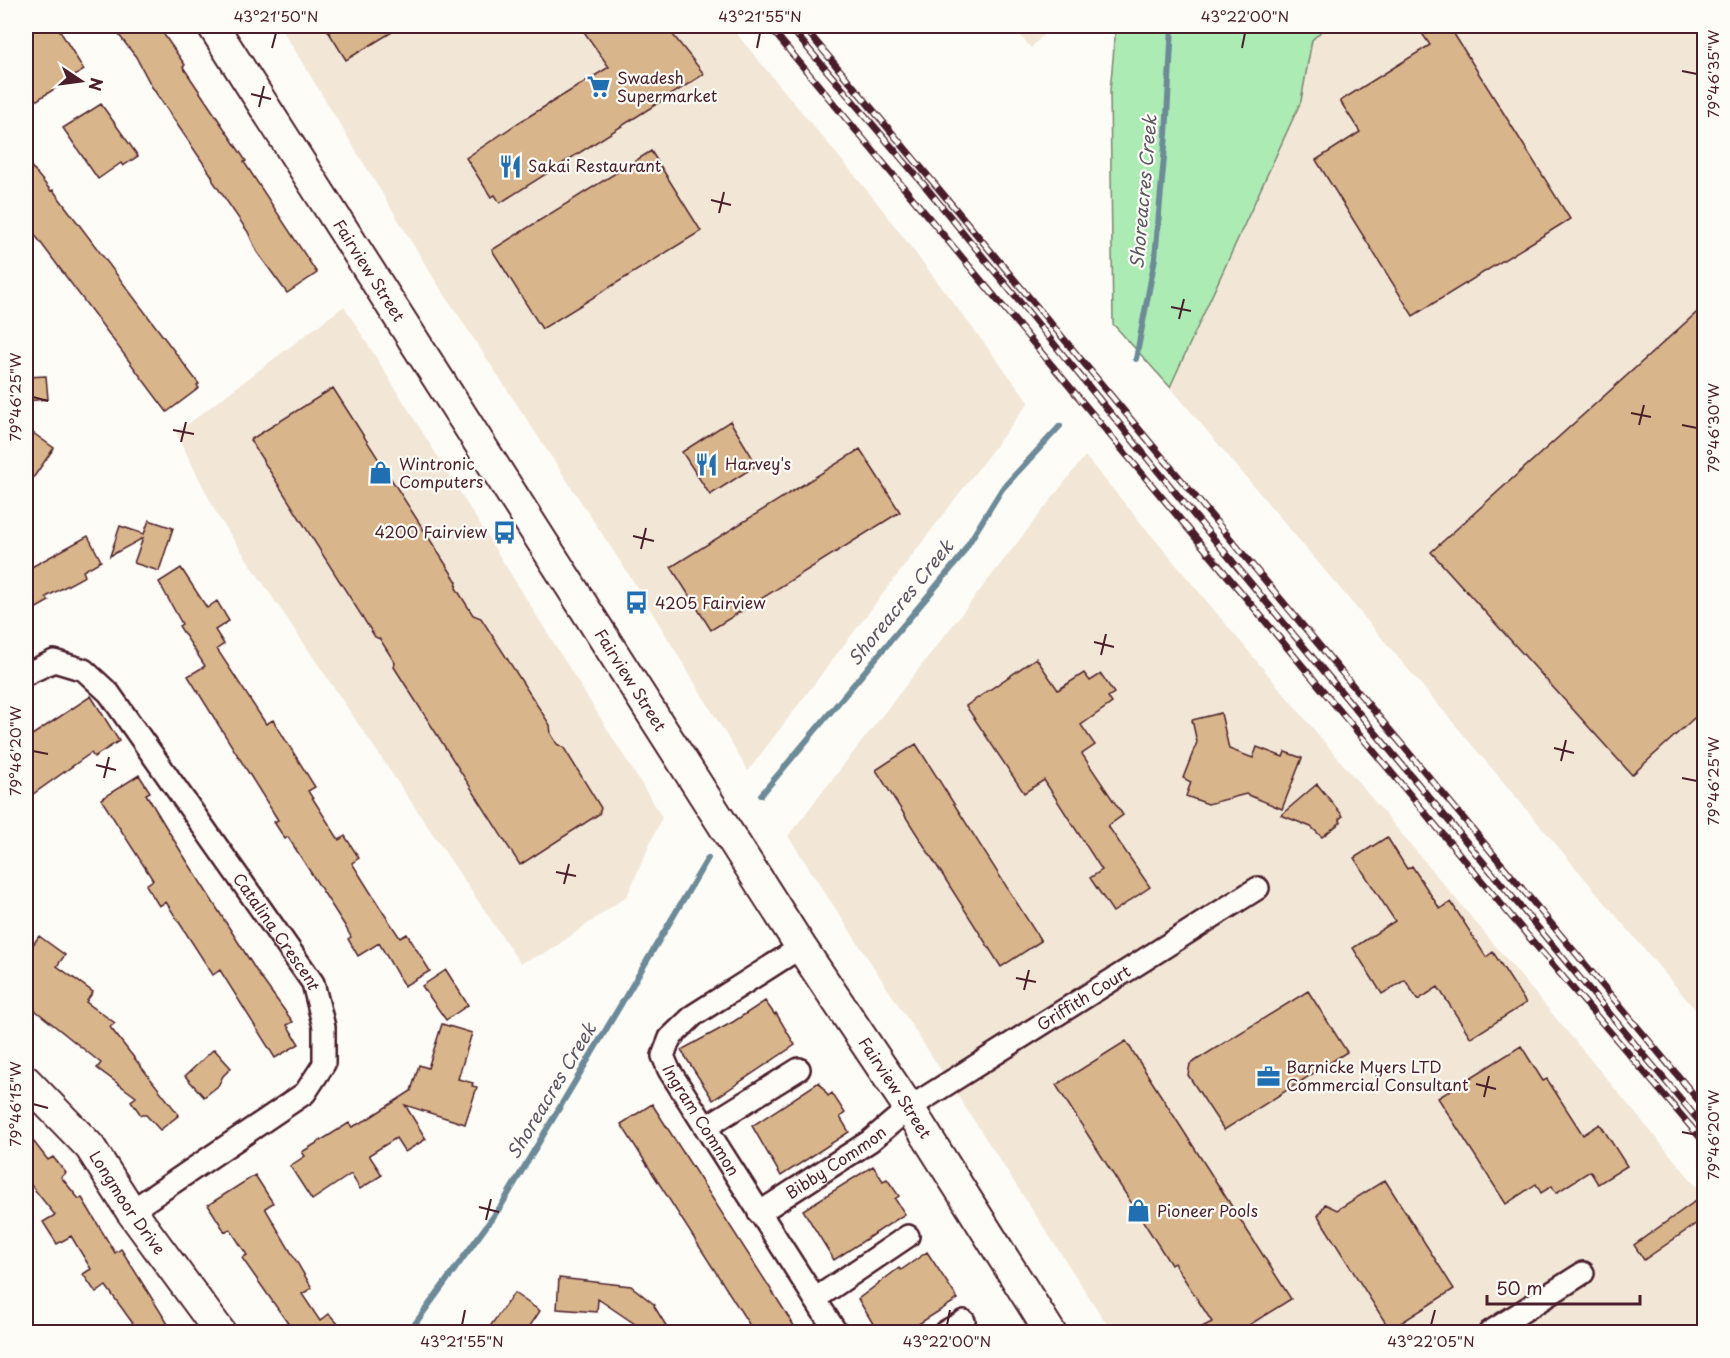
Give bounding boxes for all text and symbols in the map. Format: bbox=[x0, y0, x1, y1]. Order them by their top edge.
text: 43°21'50"N bbox=[234, 4, 318, 27]
text: 43°21'55"N bbox=[718, 4, 802, 27]
text: 43°22'00"N bbox=[1201, 4, 1289, 27]
text: 79°46'35"W bbox=[1701, 29, 1724, 118]
north arrow bbox=[51, 51, 111, 111]
place label: Swadesh Supermarket bbox=[617, 65, 718, 107]
supermarket icon: Swadesh Supermarket bbox=[586, 74, 612, 100]
text: N bbox=[83, 76, 110, 93]
water label: Shoreacres Creek bbox=[1122, 113, 1163, 270]
restaurant icon: Sakai Restaurant bbox=[497, 153, 523, 179]
place label: Sakai Restaurant bbox=[528, 153, 662, 177]
street label: Fairview Street bbox=[328, 214, 412, 326]
text: 79°46'25"W bbox=[3, 352, 26, 441]
text: 79°46'30"W bbox=[1701, 383, 1724, 473]
place label: Wintronic Computers bbox=[399, 451, 483, 493]
restaurant icon: Harvey's bbox=[694, 451, 720, 477]
place label: Harvey's bbox=[725, 451, 791, 475]
shop icon: Wintronic Computers bbox=[368, 460, 394, 486]
place label: 4200 Fairview bbox=[375, 519, 488, 543]
bus stop icon: 4200 Fairview bbox=[492, 519, 518, 545]
water label: Shoreacres Creek bbox=[841, 533, 960, 671]
bus stop icon: 4205 Fairview bbox=[624, 590, 650, 616]
place label: 4205 Fairview bbox=[655, 590, 766, 614]
street label: Fairview Street bbox=[590, 624, 673, 736]
text: 79°46'20"W bbox=[3, 705, 26, 796]
text: 79°46'25"W bbox=[1701, 736, 1724, 825]
street label: Catalina Crescent bbox=[228, 867, 327, 993]
street label: Griffith Court bbox=[1032, 958, 1135, 1036]
water label: Shoreacres Creek bbox=[499, 1016, 603, 1163]
street label: Fairview Street bbox=[853, 1032, 938, 1143]
place label: Barnicke Myers LTD Commercial Consultant bbox=[1286, 1054, 1469, 1096]
text: 79°46'15"W bbox=[3, 1061, 26, 1147]
street label: Ingram Common bbox=[657, 1061, 746, 1180]
office icon: Barnicke Myers LTD Commercial Consultant bbox=[1255, 1063, 1281, 1089]
text: 79°46'20"W bbox=[1701, 1089, 1724, 1180]
street label: Bibby Common bbox=[780, 1120, 891, 1204]
street label: Longmoor Drive bbox=[84, 1145, 172, 1259]
shop icon: Pioneer Pools bbox=[1126, 1198, 1152, 1224]
place label: Pioneer Pools bbox=[1157, 1198, 1258, 1222]
scale bar bbox=[1487, 1268, 1640, 1306]
text: 50 m bbox=[1496, 1274, 1543, 1301]
text: 43°21'55"N bbox=[420, 1329, 504, 1352]
text: 43°22'00"N bbox=[903, 1329, 991, 1352]
text: 43°22'05"N bbox=[1387, 1329, 1475, 1352]

